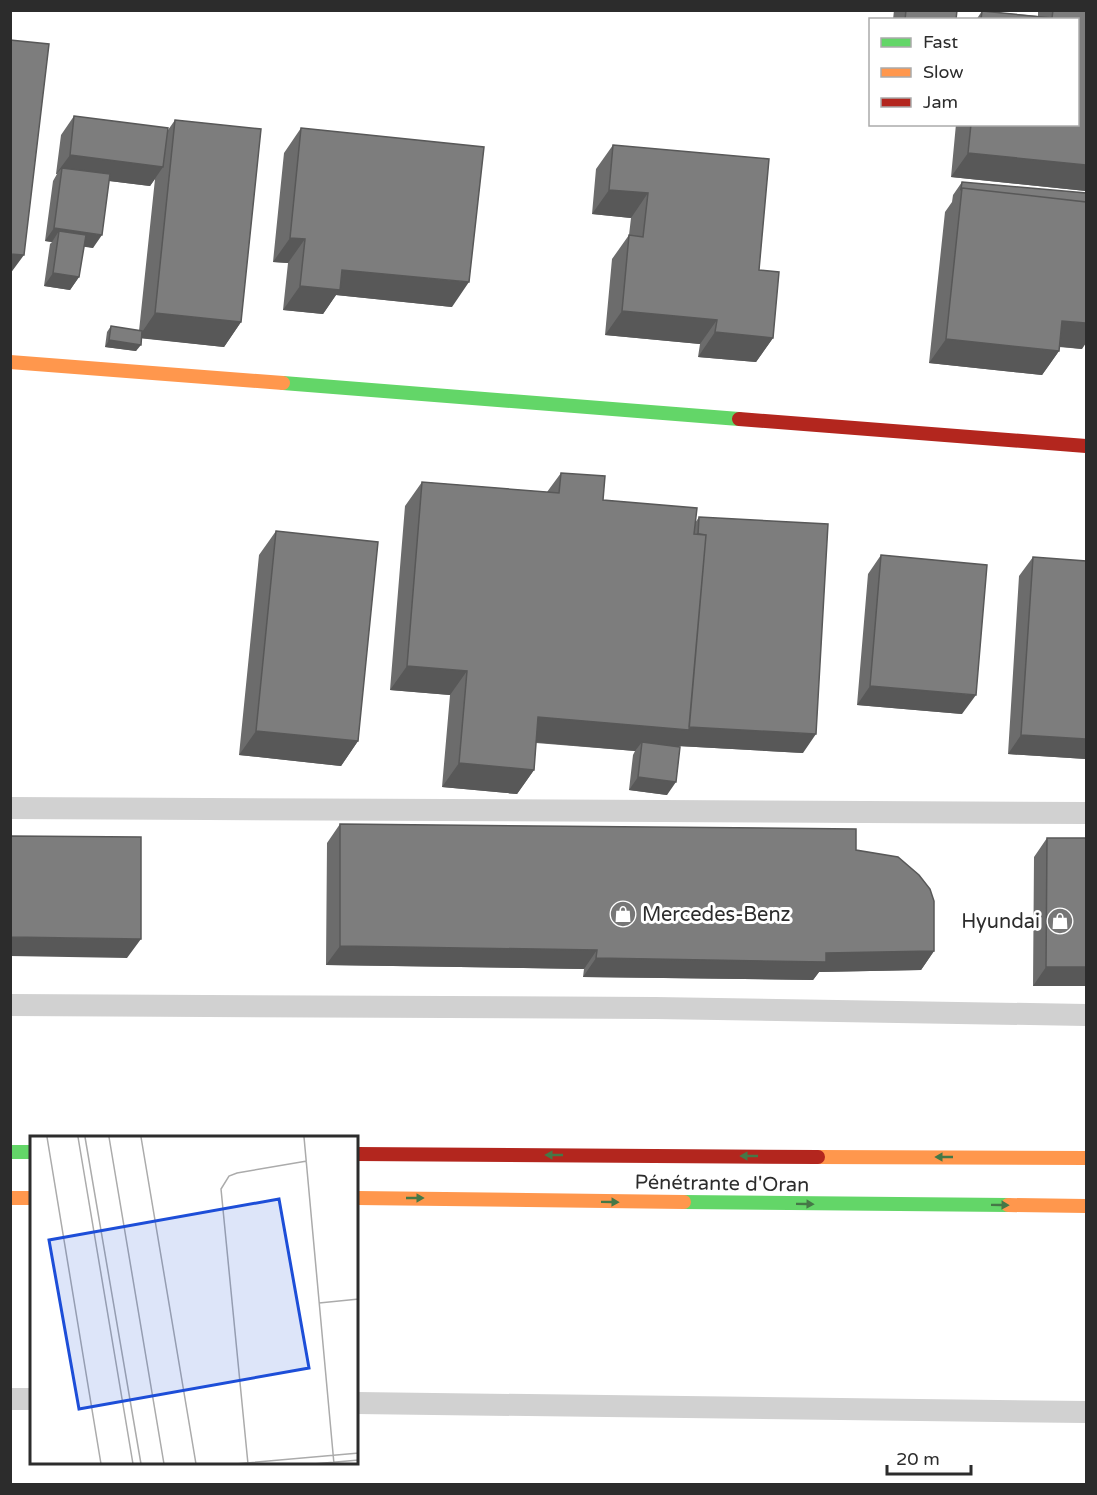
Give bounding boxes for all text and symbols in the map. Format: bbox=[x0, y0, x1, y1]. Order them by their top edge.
legend bbox=[869, 18, 1079, 126]
text: Fast bbox=[923, 31, 958, 53]
text: Slow bbox=[923, 61, 964, 83]
text: Jam bbox=[923, 91, 958, 113]
shop icon: Mercedes-Benz bbox=[608, 899, 638, 929]
place label: Mercedes-Benz bbox=[642, 903, 791, 927]
shop icon: Hyundai bbox=[1045, 906, 1075, 936]
place label: Hyundai bbox=[961, 910, 1040, 934]
inset map bbox=[30, 1136, 358, 1465]
one-way arrow bbox=[545, 1150, 564, 1160]
one-way arrow bbox=[740, 1151, 759, 1161]
one-way arrow bbox=[935, 1152, 954, 1162]
street label: Pénétrante d'Oran bbox=[634, 1170, 810, 1198]
one-way arrow bbox=[406, 1193, 425, 1203]
one-way arrow bbox=[601, 1197, 620, 1206]
one-way arrow bbox=[796, 1199, 815, 1208]
one-way arrow bbox=[991, 1200, 1010, 1210]
scale bar bbox=[887, 1438, 971, 1476]
text: 20 m bbox=[896, 1448, 940, 1470]

